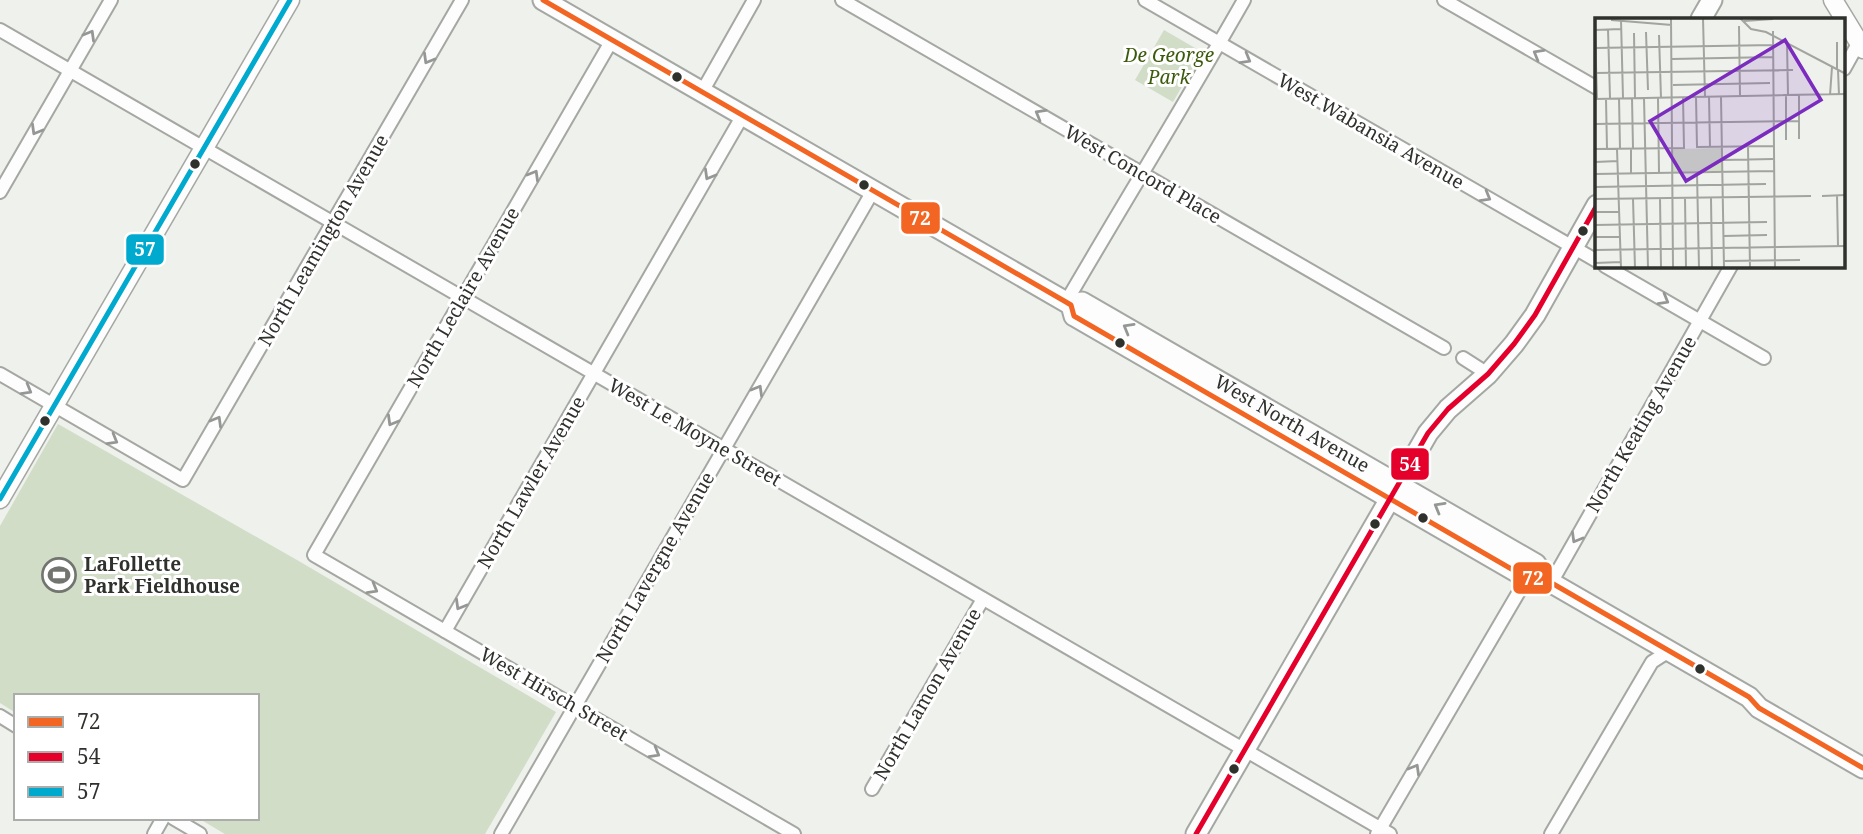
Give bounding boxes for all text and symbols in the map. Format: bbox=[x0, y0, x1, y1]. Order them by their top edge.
inset map bbox=[1595, 18, 1846, 268]
one-way arrow bbox=[82, 30, 95, 43]
park label: De George Park bbox=[1123, 42, 1214, 90]
one-way arrow bbox=[1532, 49, 1545, 62]
one-way arrow bbox=[1239, 51, 1252, 64]
one-way arrow bbox=[423, 52, 436, 64]
street label: West Wabansia Avenue bbox=[1273, 67, 1469, 195]
unlabelled marker bbox=[670, 70, 684, 84]
one-way arrow bbox=[1035, 109, 1048, 122]
street label: West Concord Place bbox=[1060, 118, 1226, 230]
one-way arrow bbox=[31, 123, 44, 136]
street label: North Leamington Avenue bbox=[252, 130, 394, 350]
unlabelled marker bbox=[188, 157, 202, 171]
one-way arrow bbox=[704, 167, 717, 180]
one-way arrow bbox=[526, 170, 539, 183]
unlabelled marker bbox=[857, 178, 871, 192]
one-way arrow bbox=[1478, 189, 1491, 202]
line badge: 72 bbox=[900, 201, 941, 235]
street label: North Leclaire Avenue bbox=[401, 202, 525, 392]
text: 72 bbox=[909, 205, 931, 231]
unlabelled marker bbox=[1576, 224, 1590, 238]
line badge: 57 bbox=[125, 233, 165, 266]
text: 57 bbox=[134, 236, 156, 262]
one-way arrow bbox=[1657, 292, 1670, 305]
one-way arrow bbox=[1123, 324, 1136, 337]
street label: North Keating Avenue bbox=[1580, 331, 1702, 517]
unlabelled marker bbox=[1113, 336, 1127, 350]
street label: West North Avenue bbox=[1210, 368, 1375, 478]
street label: West Le Moyne Street bbox=[604, 372, 786, 492]
one-way arrow bbox=[20, 382, 32, 395]
one-way arrow bbox=[750, 384, 763, 397]
street label: North Lawler Avenue bbox=[471, 391, 591, 573]
one-way arrow bbox=[387, 413, 400, 426]
unlabelled marker bbox=[38, 414, 52, 428]
one-way arrow bbox=[209, 415, 222, 428]
one-way arrow bbox=[106, 431, 119, 444]
line badge: 54 bbox=[1390, 447, 1430, 481]
text: 54 bbox=[1399, 451, 1421, 477]
street label: North Lavergne Avenue bbox=[590, 467, 720, 667]
one-way arrow bbox=[1433, 503, 1446, 516]
unlabelled marker bbox=[1416, 511, 1430, 525]
unlabelled marker bbox=[1368, 517, 1382, 531]
one-way arrow bbox=[1571, 531, 1584, 544]
place label: LaFollette Park Fieldhouse bbox=[84, 551, 240, 599]
sports icon: LaFollette Park Fieldhouse bbox=[40, 556, 78, 594]
line badge: 72 bbox=[1512, 561, 1553, 595]
text: 72 bbox=[1522, 565, 1544, 591]
one-way arrow bbox=[366, 581, 379, 594]
one-way arrow bbox=[455, 597, 468, 610]
street label: North Lamon Avenue bbox=[867, 603, 987, 785]
street label: West Hirsch Street bbox=[475, 641, 633, 747]
unlabelled marker bbox=[1693, 662, 1707, 676]
legend bbox=[14, 694, 259, 820]
text: 72 bbox=[77, 707, 100, 735]
text: 54 bbox=[77, 742, 101, 770]
one-way arrow bbox=[647, 745, 660, 758]
unlabelled marker bbox=[1227, 762, 1241, 776]
one-way arrow bbox=[1407, 764, 1420, 777]
text: 57 bbox=[77, 777, 100, 805]

